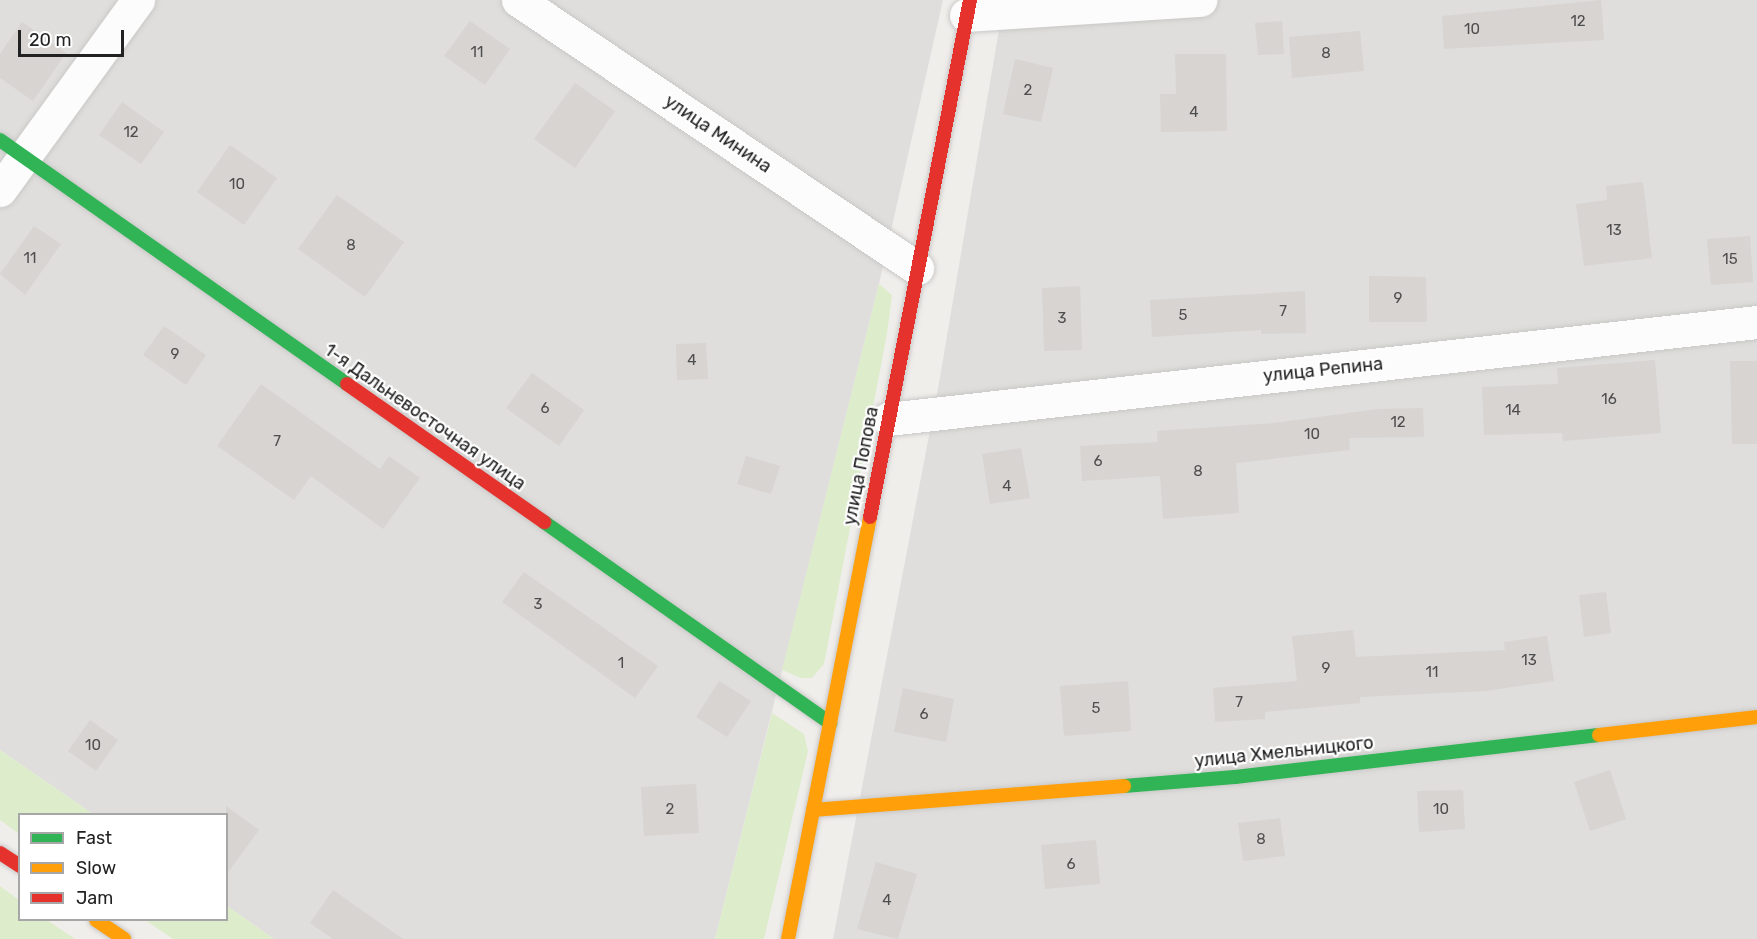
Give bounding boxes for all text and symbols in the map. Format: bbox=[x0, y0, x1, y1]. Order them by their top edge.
house number: 12 bbox=[1570, 13, 1586, 31]
scale bar bbox=[21, 18, 128, 56]
house number: 10 bbox=[1464, 21, 1480, 39]
text: 20 m bbox=[29, 29, 71, 51]
house number: 11 bbox=[471, 44, 483, 62]
house number: 8 bbox=[1321, 45, 1331, 63]
house number: 2 bbox=[1024, 82, 1032, 100]
street label: улица Минина bbox=[660, 90, 776, 178]
house number: 4 bbox=[1189, 104, 1199, 122]
house number: 12 bbox=[123, 124, 139, 142]
house number: 10 bbox=[229, 176, 245, 194]
house number: 13 bbox=[1606, 222, 1622, 240]
house number: 8 bbox=[346, 237, 356, 255]
house number: 11 bbox=[24, 250, 36, 268]
house number: 15 bbox=[1722, 251, 1738, 269]
house number: 9 bbox=[1394, 290, 1402, 308]
house number: 7 bbox=[1279, 303, 1287, 321]
house number: 5 bbox=[1179, 307, 1187, 325]
house number: 3 bbox=[1057, 310, 1067, 328]
street label: 1-я Дальневосточная улица bbox=[320, 339, 530, 495]
house number: 9 bbox=[171, 346, 179, 364]
house number: 4 bbox=[687, 352, 697, 370]
street label: улица Репина bbox=[1262, 353, 1384, 387]
house number: 16 bbox=[1601, 391, 1617, 409]
house number: 6 bbox=[540, 400, 550, 418]
house number: 14 bbox=[1505, 402, 1521, 420]
street label: улица Попова bbox=[839, 405, 883, 527]
house number: 12 bbox=[1390, 414, 1406, 432]
house number: 10 bbox=[1304, 426, 1320, 444]
house number: 7 bbox=[273, 433, 281, 451]
house number: 6 bbox=[1093, 453, 1103, 471]
house number: 8 bbox=[1193, 463, 1203, 481]
house number: 4 bbox=[1002, 478, 1012, 496]
house number: 3 bbox=[533, 596, 543, 614]
house number: 13 bbox=[1521, 652, 1537, 670]
house number: 1 bbox=[618, 655, 624, 673]
house number: 9 bbox=[1322, 660, 1330, 678]
house number: 11 bbox=[1426, 664, 1438, 682]
house number: 7 bbox=[1235, 694, 1243, 712]
house number: 5 bbox=[1092, 700, 1100, 718]
house number: 6 bbox=[919, 706, 929, 724]
street label: улица Хмельницкого bbox=[1193, 732, 1375, 772]
house number: 10 bbox=[85, 737, 101, 755]
house number: 2 bbox=[666, 801, 674, 819]
house number: 10 bbox=[1433, 801, 1449, 819]
legend bbox=[18, 813, 228, 921]
text: Fast bbox=[76, 827, 112, 849]
house number: 8 bbox=[1256, 831, 1266, 849]
house number: 6 bbox=[1066, 856, 1076, 874]
text: Slow bbox=[76, 857, 116, 879]
text: Jam bbox=[76, 887, 113, 909]
house number: 4 bbox=[882, 892, 892, 910]

